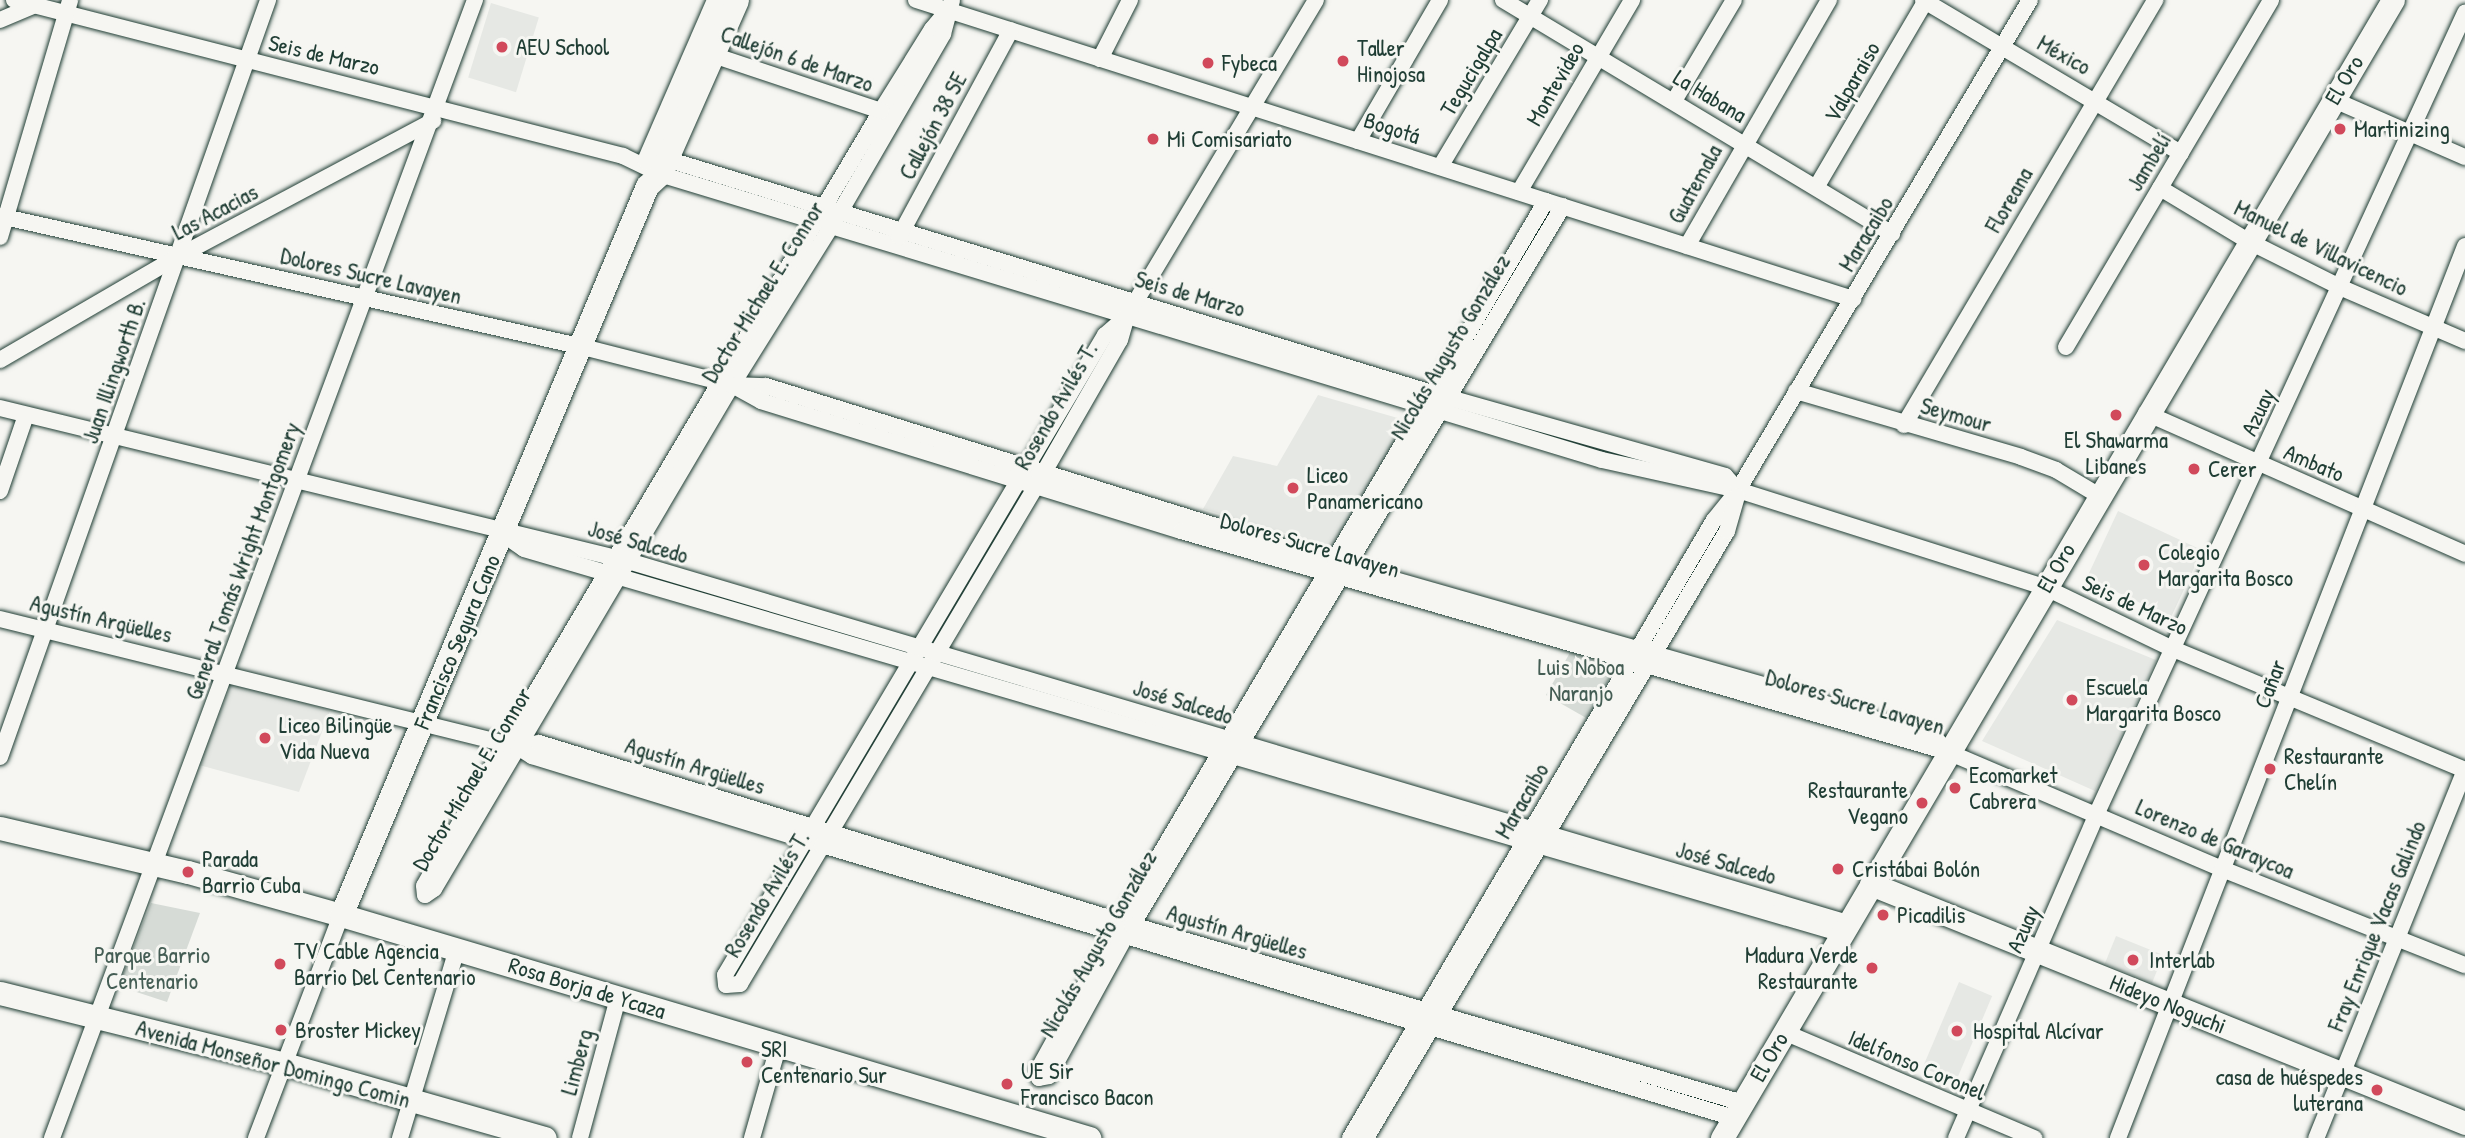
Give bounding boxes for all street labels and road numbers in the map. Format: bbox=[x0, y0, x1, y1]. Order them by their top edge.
street label: Callejón 6 de Marzo bbox=[717, 20, 877, 98]
street label: Tegucigalpa bbox=[1434, 23, 1508, 121]
street label: Seis de Marzo bbox=[266, 29, 382, 81]
street label: México bbox=[2033, 29, 2095, 81]
street label: Montevideo bbox=[1520, 37, 1590, 131]
street label: Valparaiso bbox=[1818, 37, 1886, 127]
street label: El Oro bbox=[2319, 50, 2369, 110]
street label: La Habana bbox=[1668, 63, 1752, 129]
street label: Callejón 38 SE bbox=[893, 68, 973, 184]
street label: Bogotá bbox=[1360, 106, 1424, 150]
street label: Jambelí bbox=[2121, 128, 2177, 196]
street label: Guatemala bbox=[1662, 140, 1728, 228]
street label: Floreana bbox=[1979, 163, 2039, 237]
street label: Las Acacias bbox=[168, 178, 262, 246]
street label: Maracaibo bbox=[1833, 192, 1899, 276]
street label: Manuel de Villavicencio bbox=[2230, 194, 2412, 302]
street label: Doctor Michael E. Connor bbox=[696, 196, 830, 388]
street label: Dolores Sucre Lavayen bbox=[278, 242, 464, 310]
street label: Nicolás Augusto González bbox=[1384, 250, 1516, 444]
street label: Seis de Marzo bbox=[1132, 265, 1248, 323]
street label: Juan Illingworth B. bbox=[76, 295, 152, 447]
street label: Rosendo Avilés T. bbox=[1008, 337, 1104, 475]
street label: Azuay bbox=[2235, 384, 2281, 440]
street label: Seymour bbox=[1917, 392, 1995, 438]
street label: General Tomás Wright Montgomery bbox=[180, 418, 306, 704]
street label: Ambato bbox=[2280, 438, 2348, 488]
street label: Dolores Sucre Lavayen bbox=[1217, 506, 1403, 584]
street label: José Salcedo bbox=[585, 515, 691, 569]
street label: El Oro bbox=[2031, 538, 2081, 598]
street label: Francisco Segura Cano bbox=[408, 551, 506, 733]
street label: Seis de Marzo bbox=[2078, 569, 2192, 641]
street label: Agustín Argüelles bbox=[27, 589, 175, 649]
street label: Cañar bbox=[2248, 656, 2292, 712]
street label: Dolores Sucre Lavayen bbox=[1762, 663, 1948, 741]
street label: José Salcedo bbox=[1130, 674, 1236, 730]
street label: Doctor Michael E. Connor bbox=[406, 682, 538, 876]
street label: Agustín Argüelles bbox=[622, 732, 768, 800]
street label: Maracaibo bbox=[1489, 758, 1555, 844]
street label: Lorenzo de Garaycoa bbox=[2132, 793, 2298, 885]
street label: Fray Enrique Vacas Galindo bbox=[2322, 817, 2432, 1035]
street label: Rosendo Avilés T. bbox=[719, 826, 815, 962]
street label: José Salcedo bbox=[1673, 836, 1779, 890]
street label: Nicolás Augusto González bbox=[1033, 846, 1163, 1042]
street label: Agustín Argüelles bbox=[1164, 899, 1310, 965]
street label: Azuay bbox=[2001, 901, 2045, 957]
street label: Rosa Borja de Ycaza bbox=[505, 951, 669, 1025]
street label: Hideyo Noguchi bbox=[2106, 968, 2230, 1040]
street label: Avenida Monseñor Domingo Comin bbox=[133, 1014, 413, 1114]
street label: Idelfonso Coronel bbox=[1844, 1024, 1990, 1106]
street label: Limberg bbox=[555, 1026, 599, 1098]
street label: El Oro bbox=[1744, 1027, 1794, 1087]

